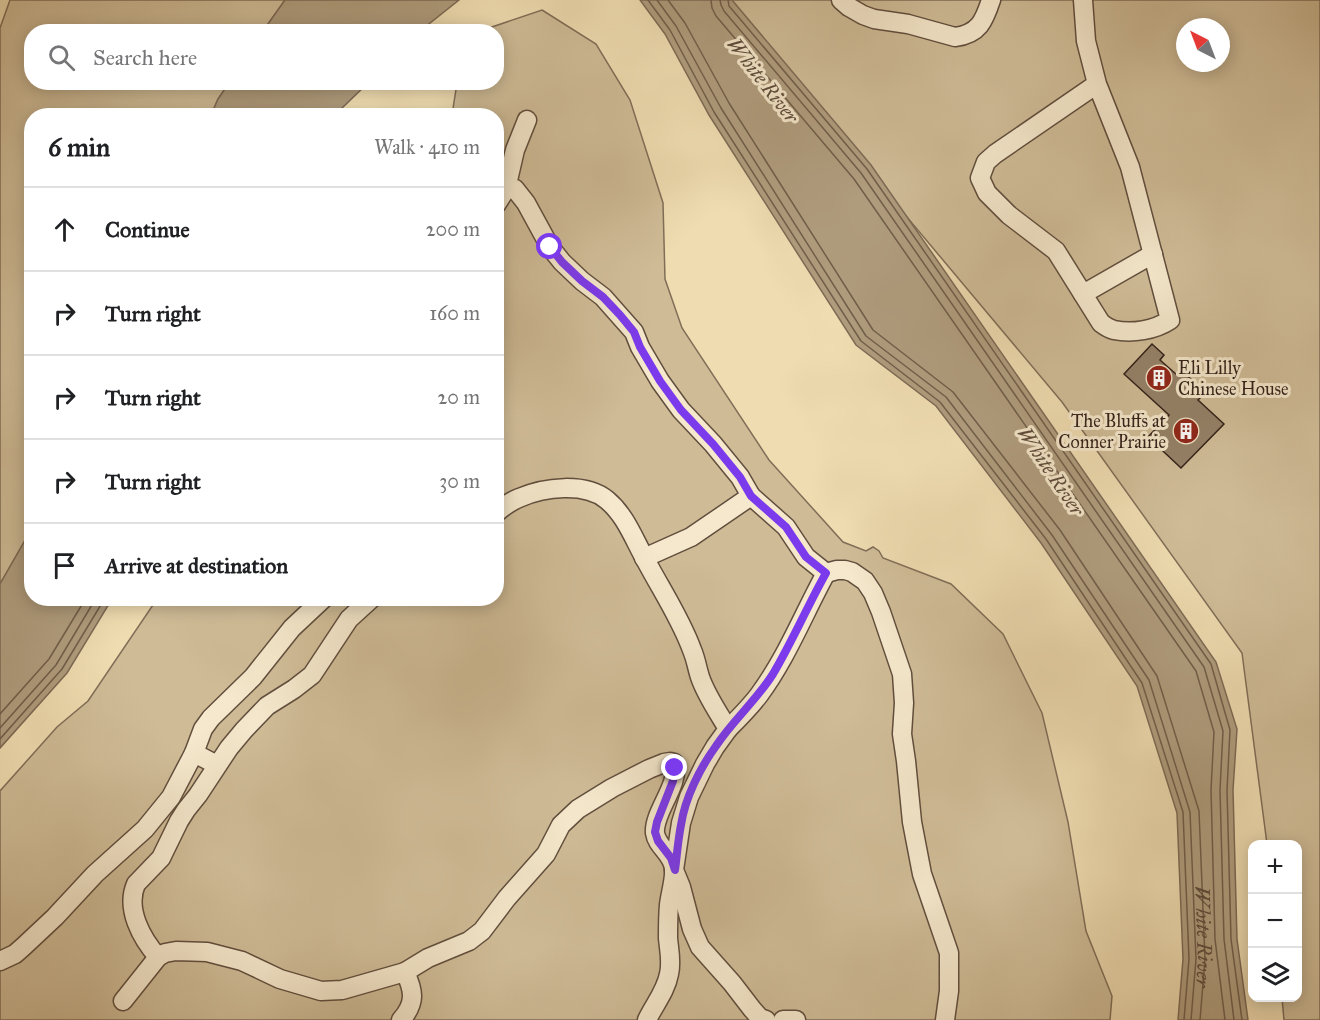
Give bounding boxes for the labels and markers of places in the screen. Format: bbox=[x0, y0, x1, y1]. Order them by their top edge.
place label: Eli Lilly Chinese House bbox=[1178, 357, 1289, 400]
building icon: Eli Lilly Chinese House bbox=[1144, 363, 1174, 393]
place label: The Bluffs at Conner Prairie bbox=[1058, 410, 1167, 453]
building icon: The Bluffs at Conner Prairie bbox=[1171, 416, 1201, 446]

